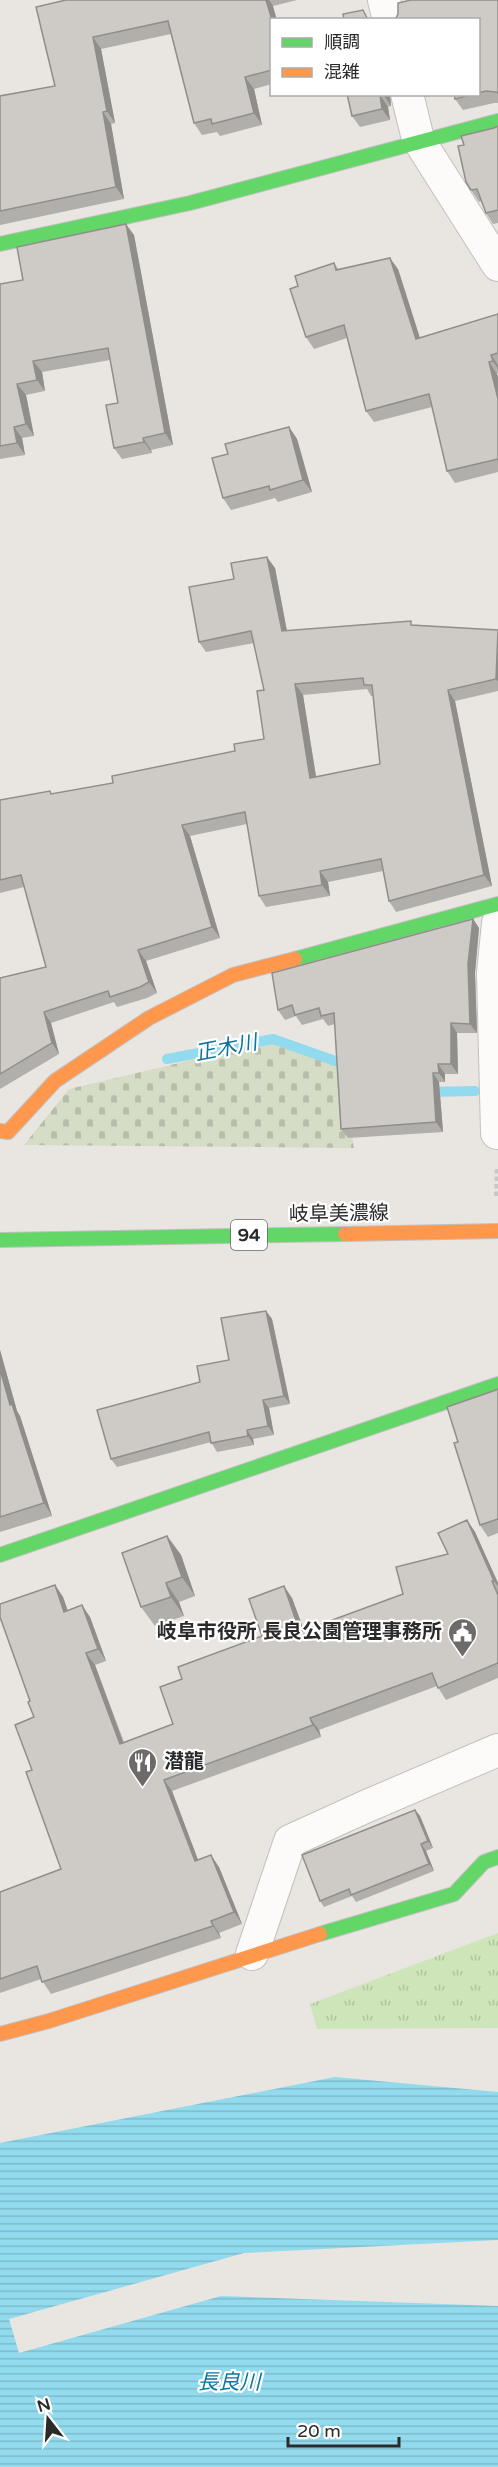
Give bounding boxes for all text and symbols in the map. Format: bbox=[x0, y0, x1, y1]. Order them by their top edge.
legend bbox=[270, 18, 480, 96]
text: 順調 bbox=[324, 31, 360, 53]
text: 混雑 bbox=[324, 61, 360, 83]
water label: 正木川 bbox=[193, 1029, 261, 1066]
street label: 岐阜美濃線 bbox=[289, 1201, 389, 1227]
road number: 94 bbox=[231, 1220, 267, 1250]
public building icon: 岐阜市役所 長良公園管理事務所 bbox=[447, 1616, 479, 1658]
place label: 岐阜市役所 長良公園管理事務所 bbox=[157, 1620, 442, 1644]
restaurant icon: 潜龍 bbox=[127, 1746, 159, 1788]
place label: 潜龍 bbox=[164, 1750, 204, 1774]
water label: 長良川 bbox=[198, 2370, 262, 2395]
north arrow bbox=[18, 2389, 78, 2449]
text: N bbox=[35, 2394, 53, 2417]
scale bar bbox=[288, 2410, 399, 2448]
text: 20 m bbox=[297, 2420, 341, 2442]

